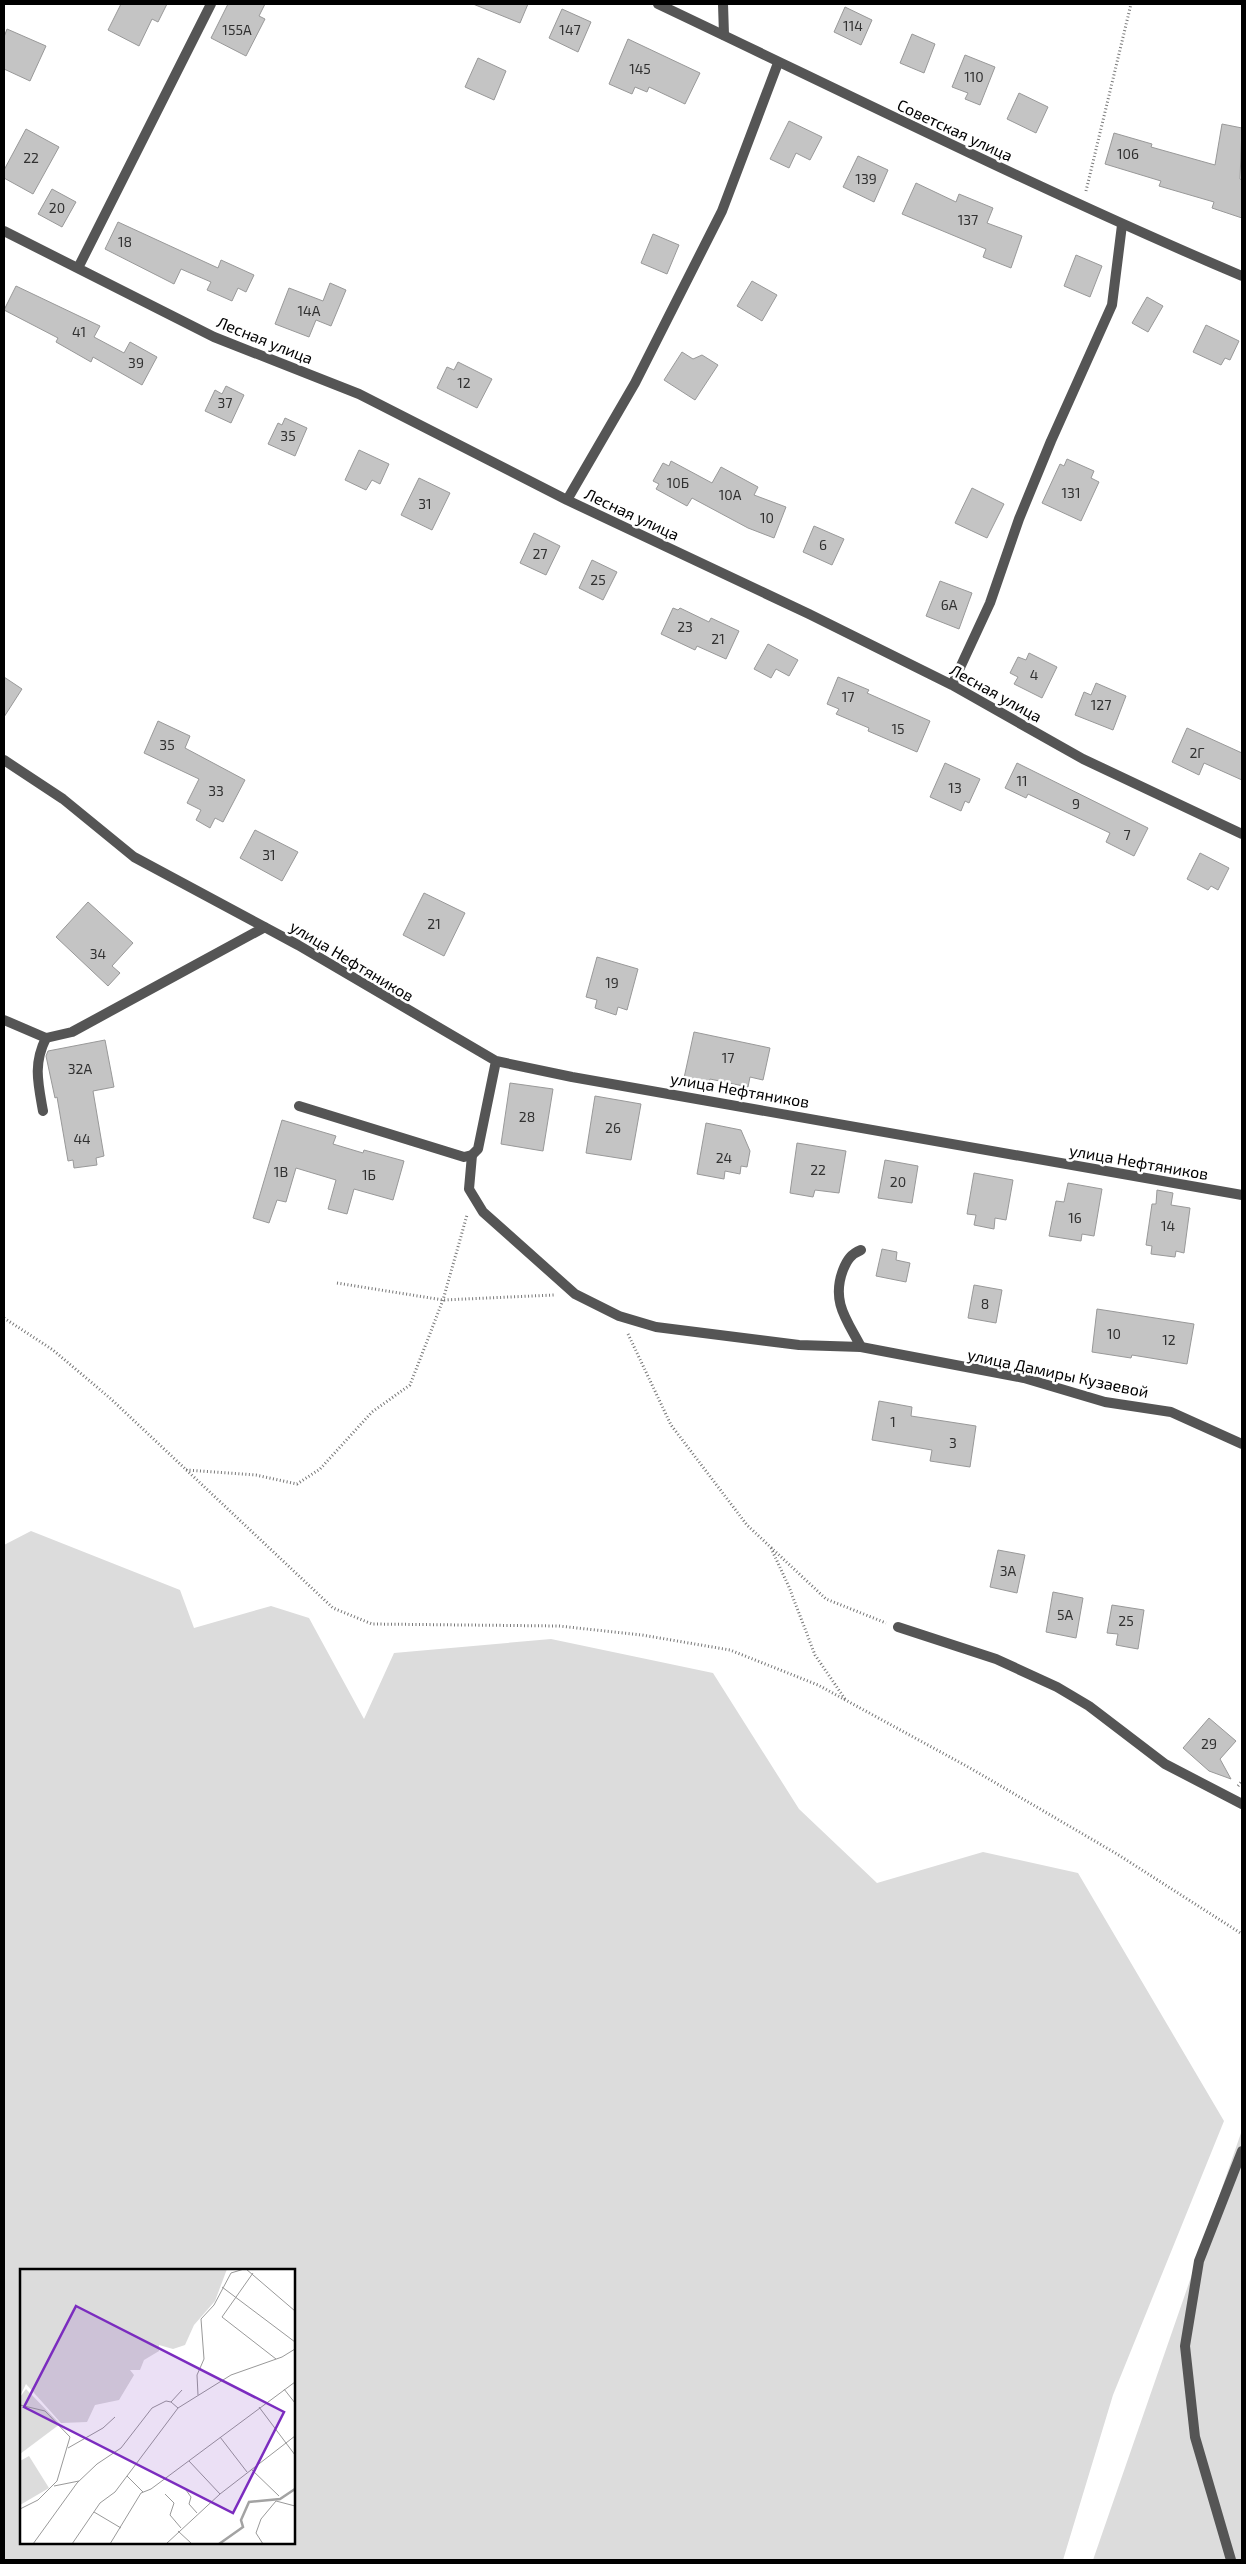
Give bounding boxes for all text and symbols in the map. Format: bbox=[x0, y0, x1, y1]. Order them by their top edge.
house number: 114 bbox=[843, 17, 863, 34]
house number: 155А bbox=[222, 21, 252, 38]
house number: 147 bbox=[559, 21, 581, 38]
house number: 145 bbox=[629, 60, 651, 77]
house number: 110 bbox=[964, 68, 984, 85]
street label: Советская улица bbox=[894, 94, 1016, 166]
house number: 106 bbox=[1117, 145, 1139, 162]
house number: 22 bbox=[23, 149, 39, 166]
house number: 139 bbox=[855, 170, 877, 187]
house number: 20 bbox=[49, 199, 65, 216]
house number: 137 bbox=[958, 211, 978, 228]
house number: 18 bbox=[118, 233, 132, 250]
house number: 14А bbox=[298, 302, 321, 319]
street label: Лесная улица bbox=[214, 312, 316, 368]
house number: 41 bbox=[72, 323, 86, 340]
house number: 39 bbox=[128, 354, 144, 371]
house number: 12 bbox=[457, 374, 471, 391]
house number: 37 bbox=[218, 394, 232, 411]
house number: 35 bbox=[280, 427, 296, 444]
house number: 10Б bbox=[667, 474, 689, 491]
street label: Лесная улица bbox=[582, 483, 682, 545]
house number: 131 bbox=[1062, 484, 1080, 501]
house number: 10А bbox=[719, 486, 742, 503]
house number: 31 bbox=[418, 495, 432, 512]
house number: 10 bbox=[760, 509, 774, 526]
house number: 6 bbox=[819, 536, 827, 553]
house number: 27 bbox=[532, 545, 548, 562]
house number: 25 bbox=[590, 571, 606, 588]
house number: 6А bbox=[941, 596, 958, 613]
house number: 23 bbox=[677, 618, 693, 635]
house number: 21 bbox=[711, 630, 725, 647]
street label: Лесная улица bbox=[947, 660, 1045, 726]
house number: 4 bbox=[1030, 666, 1038, 683]
house number: 17 bbox=[842, 688, 854, 705]
house number: 127 bbox=[1091, 696, 1111, 713]
house number: 15 bbox=[891, 720, 905, 737]
house number: 35 bbox=[159, 736, 175, 753]
house number: 2Г bbox=[1189, 744, 1205, 761]
house number: 11 bbox=[1016, 772, 1028, 789]
house number: 13 bbox=[948, 779, 962, 796]
house number: 33 bbox=[208, 782, 224, 799]
house number: 9 bbox=[1072, 795, 1080, 812]
house number: 7 bbox=[1123, 826, 1131, 843]
house number: 31 bbox=[262, 846, 276, 863]
house number: 21 bbox=[427, 915, 441, 932]
street label: улица Нефтяников bbox=[286, 916, 418, 1006]
house number: 34 bbox=[90, 945, 106, 962]
house number: 19 bbox=[605, 974, 619, 991]
house number: 17 bbox=[722, 1049, 734, 1066]
house number: 32А bbox=[68, 1060, 92, 1077]
street label: улица Нефтяников bbox=[669, 1068, 811, 1112]
house number: 28 bbox=[519, 1108, 535, 1125]
house number: 26 bbox=[605, 1119, 621, 1136]
house number: 44 bbox=[73, 1130, 91, 1147]
street label: улица Нефтяников bbox=[1068, 1140, 1210, 1184]
house number: 24 bbox=[716, 1149, 732, 1166]
house number: 22 bbox=[810, 1161, 826, 1178]
house number: 1В bbox=[274, 1163, 288, 1180]
house number: 1Б bbox=[362, 1166, 376, 1183]
house number: 20 bbox=[890, 1173, 906, 1190]
house number: 16 bbox=[1068, 1209, 1082, 1226]
house number: 14 bbox=[1161, 1217, 1175, 1234]
house number: 8 bbox=[981, 1295, 989, 1312]
house number: 10 bbox=[1107, 1325, 1121, 1342]
house number: 12 bbox=[1162, 1331, 1176, 1348]
street label: улица Дамиры Кузаевой bbox=[966, 1344, 1150, 1402]
house number: 1 bbox=[890, 1413, 896, 1430]
house number: 3 bbox=[949, 1434, 957, 1451]
house number: 3А bbox=[1000, 1562, 1017, 1579]
house number: 5А bbox=[1057, 1606, 1073, 1623]
house number: 25 bbox=[1118, 1612, 1134, 1629]
house number: 29 bbox=[1201, 1735, 1217, 1752]
inset map bbox=[20, 2269, 295, 2544]

